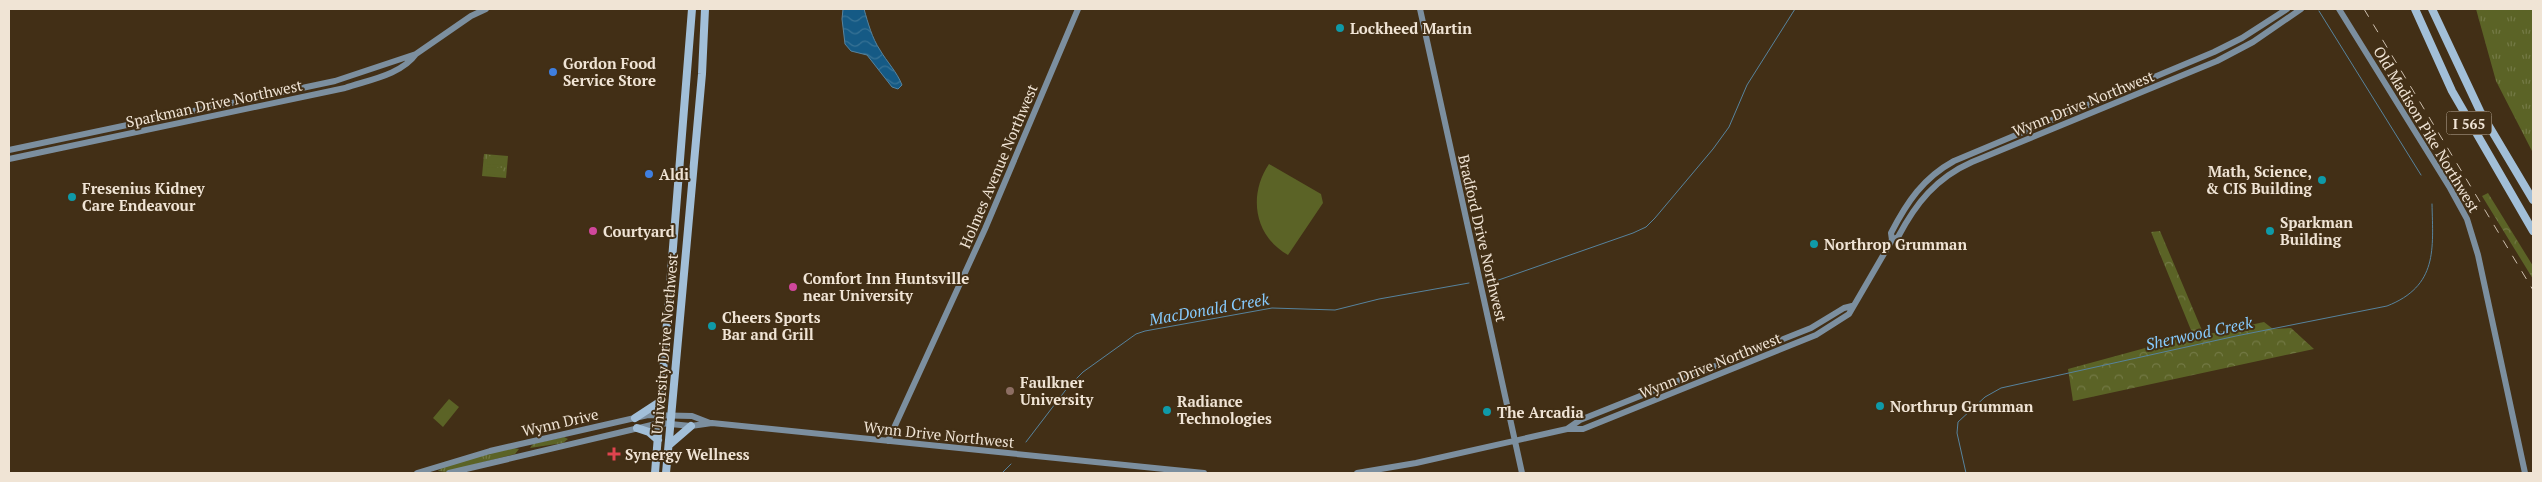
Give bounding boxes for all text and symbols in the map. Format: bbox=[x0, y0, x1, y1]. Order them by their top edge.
place label: Lockheed Martin bbox=[1350, 18, 1472, 38]
marker: Lockheed Martin bbox=[1334, 22, 1346, 34]
street label: Old Madison Pike Northwest bbox=[2369, 42, 2485, 216]
place label: Gordon Food Service Store bbox=[563, 53, 656, 90]
street label: Wynn Drive Northwest bbox=[2009, 65, 2157, 141]
marker: Gordon Food Service Store bbox=[547, 66, 559, 78]
street label: Sparkman Drive Northwest bbox=[124, 74, 304, 131]
street label: Holmes Avenue Northwest bbox=[954, 80, 1042, 251]
road number: I 565 bbox=[2446, 112, 2492, 134]
street label: Bradford Drive Northwest bbox=[1454, 152, 1512, 324]
place label: Math, Science, & CIS Building bbox=[2206, 161, 2313, 198]
place label: Aldi bbox=[659, 164, 689, 184]
marker: Aldi bbox=[643, 168, 655, 180]
marker: Math, Science, & CIS Building bbox=[2316, 174, 2328, 186]
place label: Fresenius Kidney Care Endeavour bbox=[82, 178, 206, 215]
marker: Fresenius Kidney Care Endeavour bbox=[66, 191, 78, 203]
place label: Sparkman Building bbox=[2280, 212, 2353, 249]
place label: Courtyard bbox=[603, 221, 675, 241]
marker: Courtyard bbox=[587, 225, 599, 237]
marker: Sparkman Building bbox=[2264, 225, 2276, 237]
place label: Northrop Grumman bbox=[1824, 234, 1967, 254]
marker: Northrop Grumman bbox=[1808, 238, 1820, 250]
street label: University Drive Northwest bbox=[646, 252, 682, 435]
place label: Comfort Inn Huntsville near University bbox=[803, 268, 969, 305]
marker: Comfort Inn Huntsville near University bbox=[787, 281, 799, 293]
water label: MacDonald Creek bbox=[1146, 288, 1271, 331]
place label: Cheers Sports Bar and Grill bbox=[722, 307, 821, 344]
water label: Sherwood Creek bbox=[2144, 311, 2255, 355]
marker: Cheers Sports Bar and Grill bbox=[706, 320, 718, 332]
street label: Wynn Drive Northwest bbox=[1636, 327, 1784, 403]
place label: Faulkner University bbox=[1020, 372, 1094, 409]
marker: Faulkner University bbox=[1004, 385, 1016, 397]
place label: Radiance Technologies bbox=[1177, 391, 1272, 428]
place label: Northrup Grumman bbox=[1890, 396, 2034, 416]
marker: Northrup Grumman bbox=[1874, 400, 1886, 412]
place label: The Arcadia bbox=[1497, 402, 1585, 422]
street label: Wynn Drive bbox=[520, 403, 600, 441]
marker: Radiance Technologies bbox=[1161, 404, 1173, 416]
marker: The Arcadia bbox=[1481, 406, 1493, 418]
street label: Wynn Drive Northwest bbox=[863, 416, 1016, 452]
place label: Synergy Wellness bbox=[625, 444, 750, 464]
marker: Synergy Wellness bbox=[607, 447, 621, 461]

